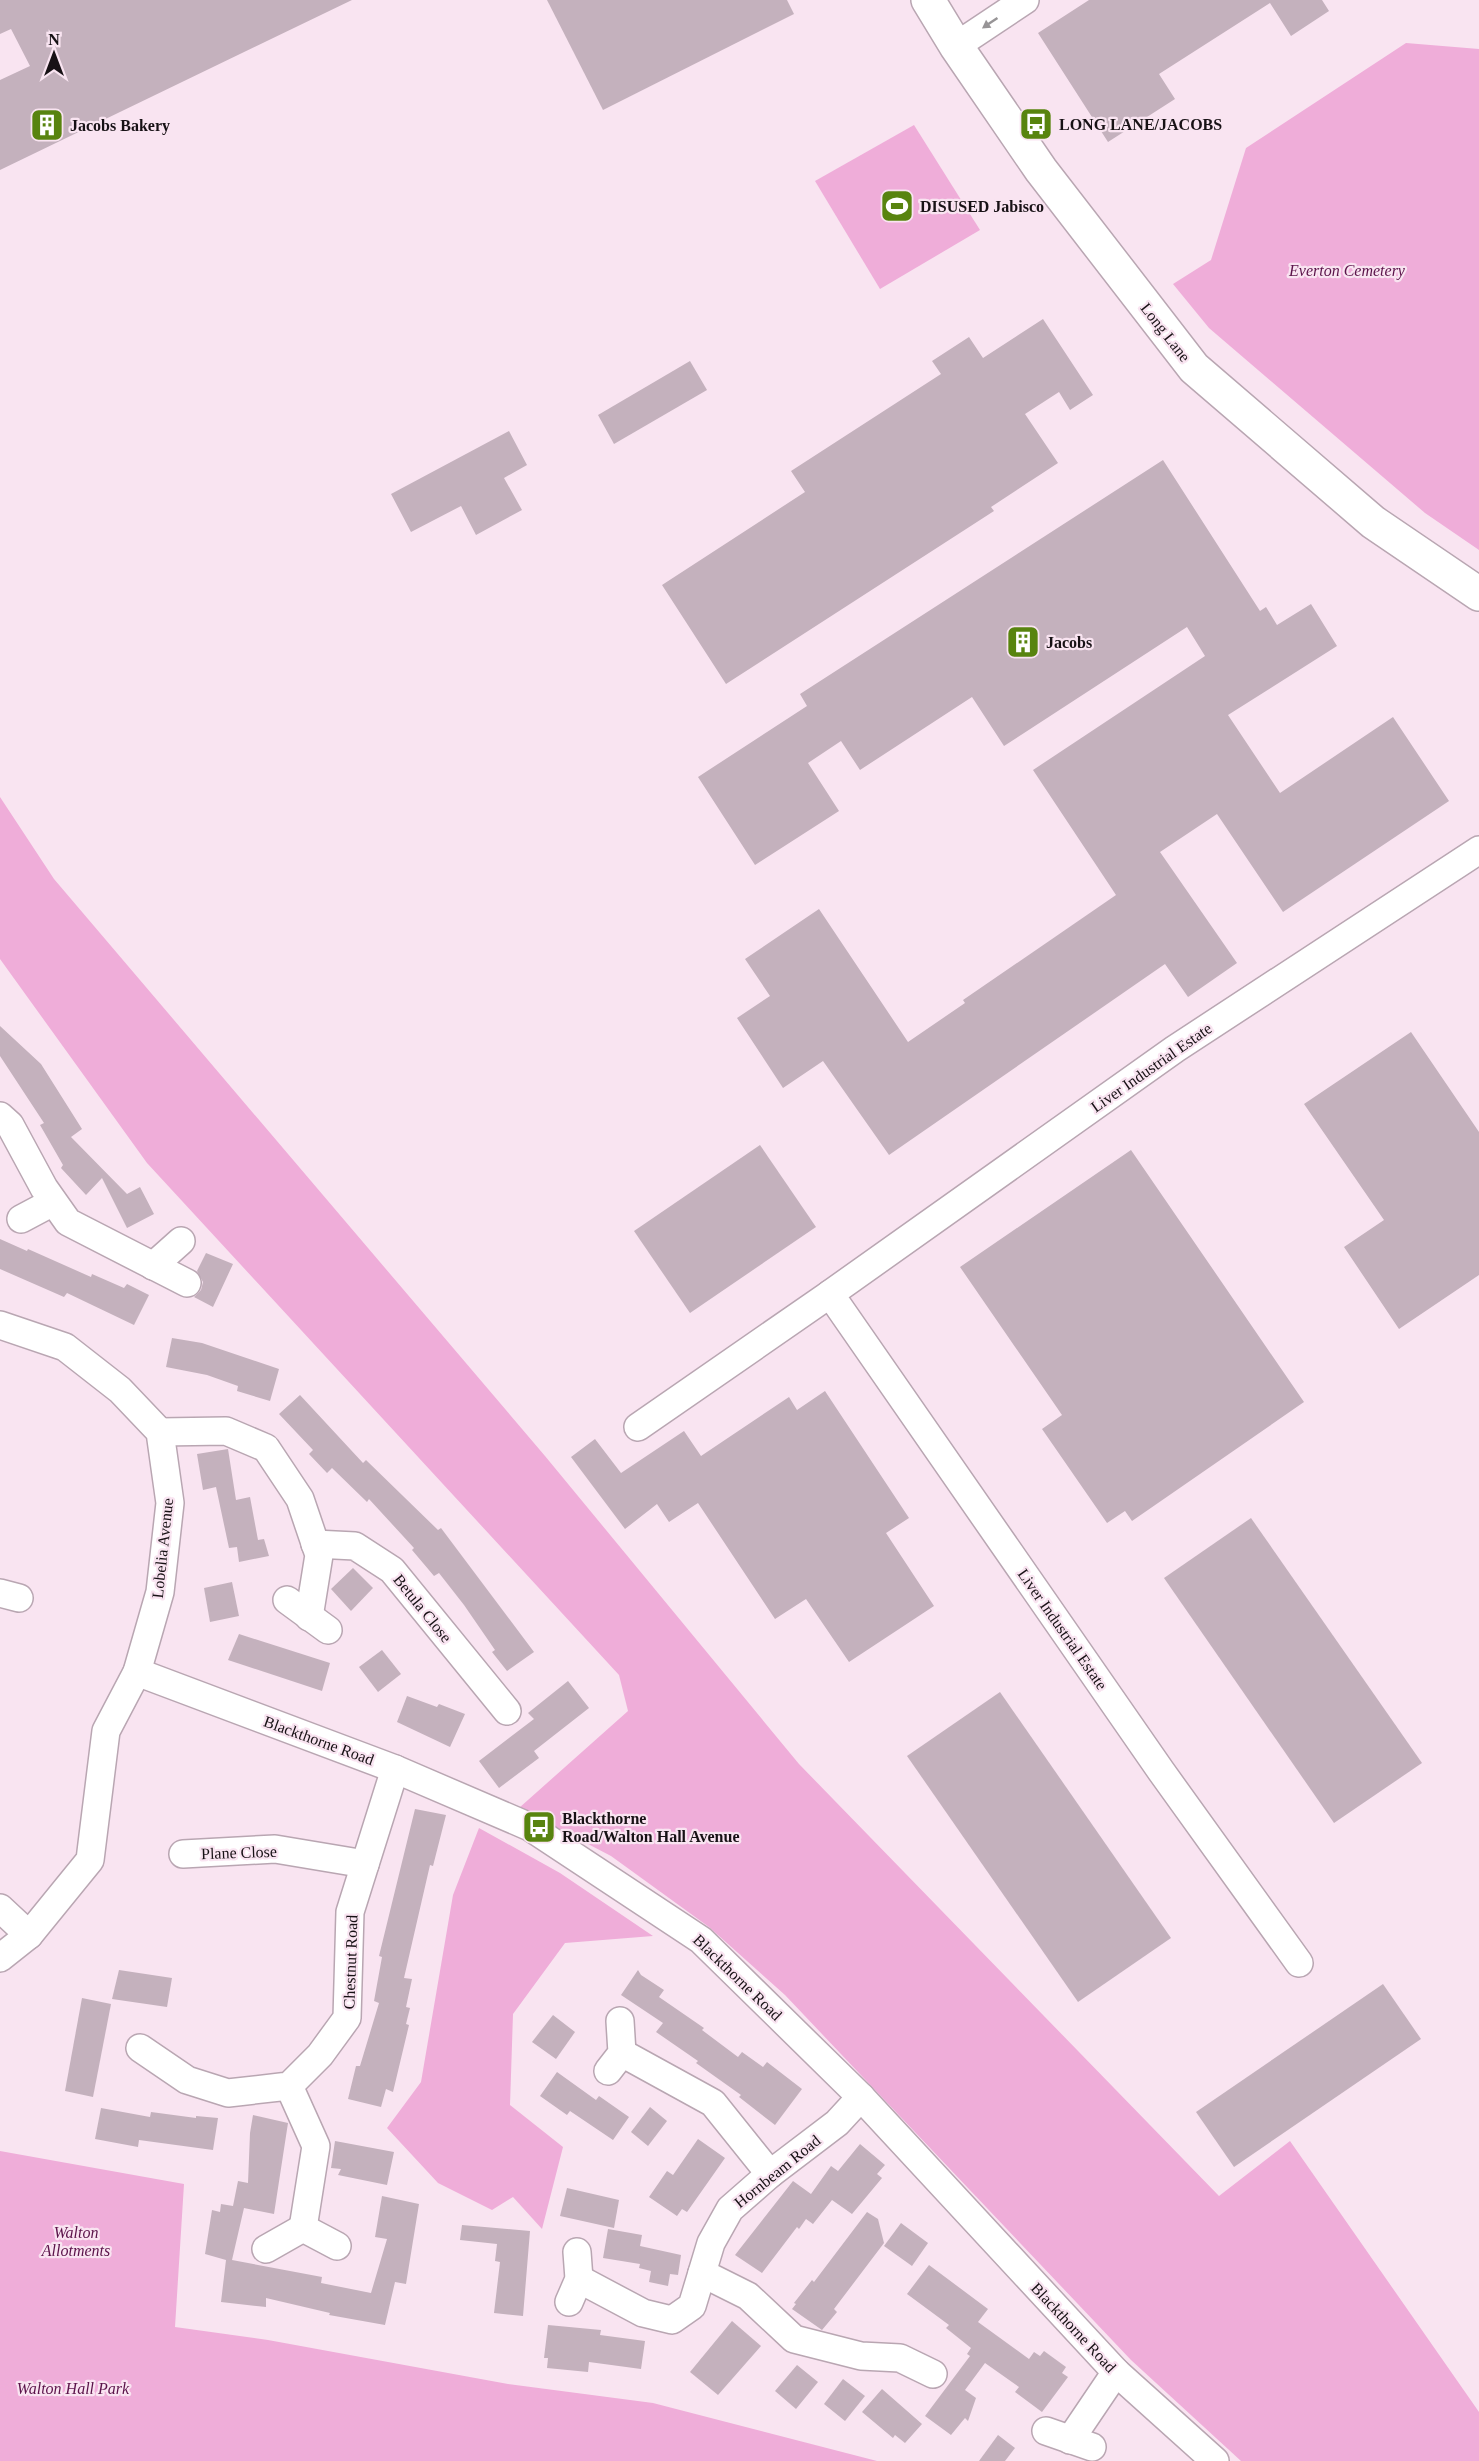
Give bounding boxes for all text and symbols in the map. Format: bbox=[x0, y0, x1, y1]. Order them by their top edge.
one-way arrow bbox=[983, 17, 999, 29]
north arrow bbox=[24, 24, 84, 84]
text: N bbox=[48, 31, 60, 48]
bus stop icon: LONG LANE/JACOBS bbox=[1018, 106, 1054, 142]
building icon: Jacobs Bakery bbox=[29, 107, 65, 143]
place label: LONG LANE/JACOBS bbox=[1059, 116, 1222, 133]
place label: Jacobs Bakery bbox=[70, 117, 170, 135]
sports icon: DISUSED Jabisco bbox=[879, 188, 915, 224]
place label: DISUSED Jabisco bbox=[920, 198, 1044, 215]
park label: Everton Cemetery bbox=[1288, 262, 1406, 280]
street label: Long Lane bbox=[1137, 300, 1194, 366]
building icon: Jacobs bbox=[1005, 624, 1041, 660]
place label: Jacobs bbox=[1046, 634, 1092, 651]
street label: Liver Industrial Estate bbox=[1088, 1019, 1215, 1115]
street label: Lobelia Avenue bbox=[149, 1497, 176, 1599]
street label: Liver Industrial Estate bbox=[1015, 1566, 1111, 1693]
street label: Betula Close bbox=[390, 1571, 455, 1646]
street label: Blackthorne Road bbox=[261, 1713, 376, 1768]
bus stop icon: Blackthorne Road/Walton Hall Avenue bbox=[521, 1809, 557, 1845]
place label: Blackthorne Road/Walton Hall Avenue bbox=[562, 1810, 740, 1845]
street label: Plane Close bbox=[201, 1843, 277, 1862]
street label: Chestnut Road bbox=[340, 1914, 361, 2010]
street label: Blackthorne Road bbox=[690, 1931, 785, 2024]
street label: Hornbeam Road bbox=[731, 2132, 824, 2211]
park label: Walton Allotments bbox=[41, 2224, 110, 2259]
street label: Blackthorne Road bbox=[1028, 2279, 1119, 2376]
park label: Walton Hall Park bbox=[17, 2380, 130, 2397]

